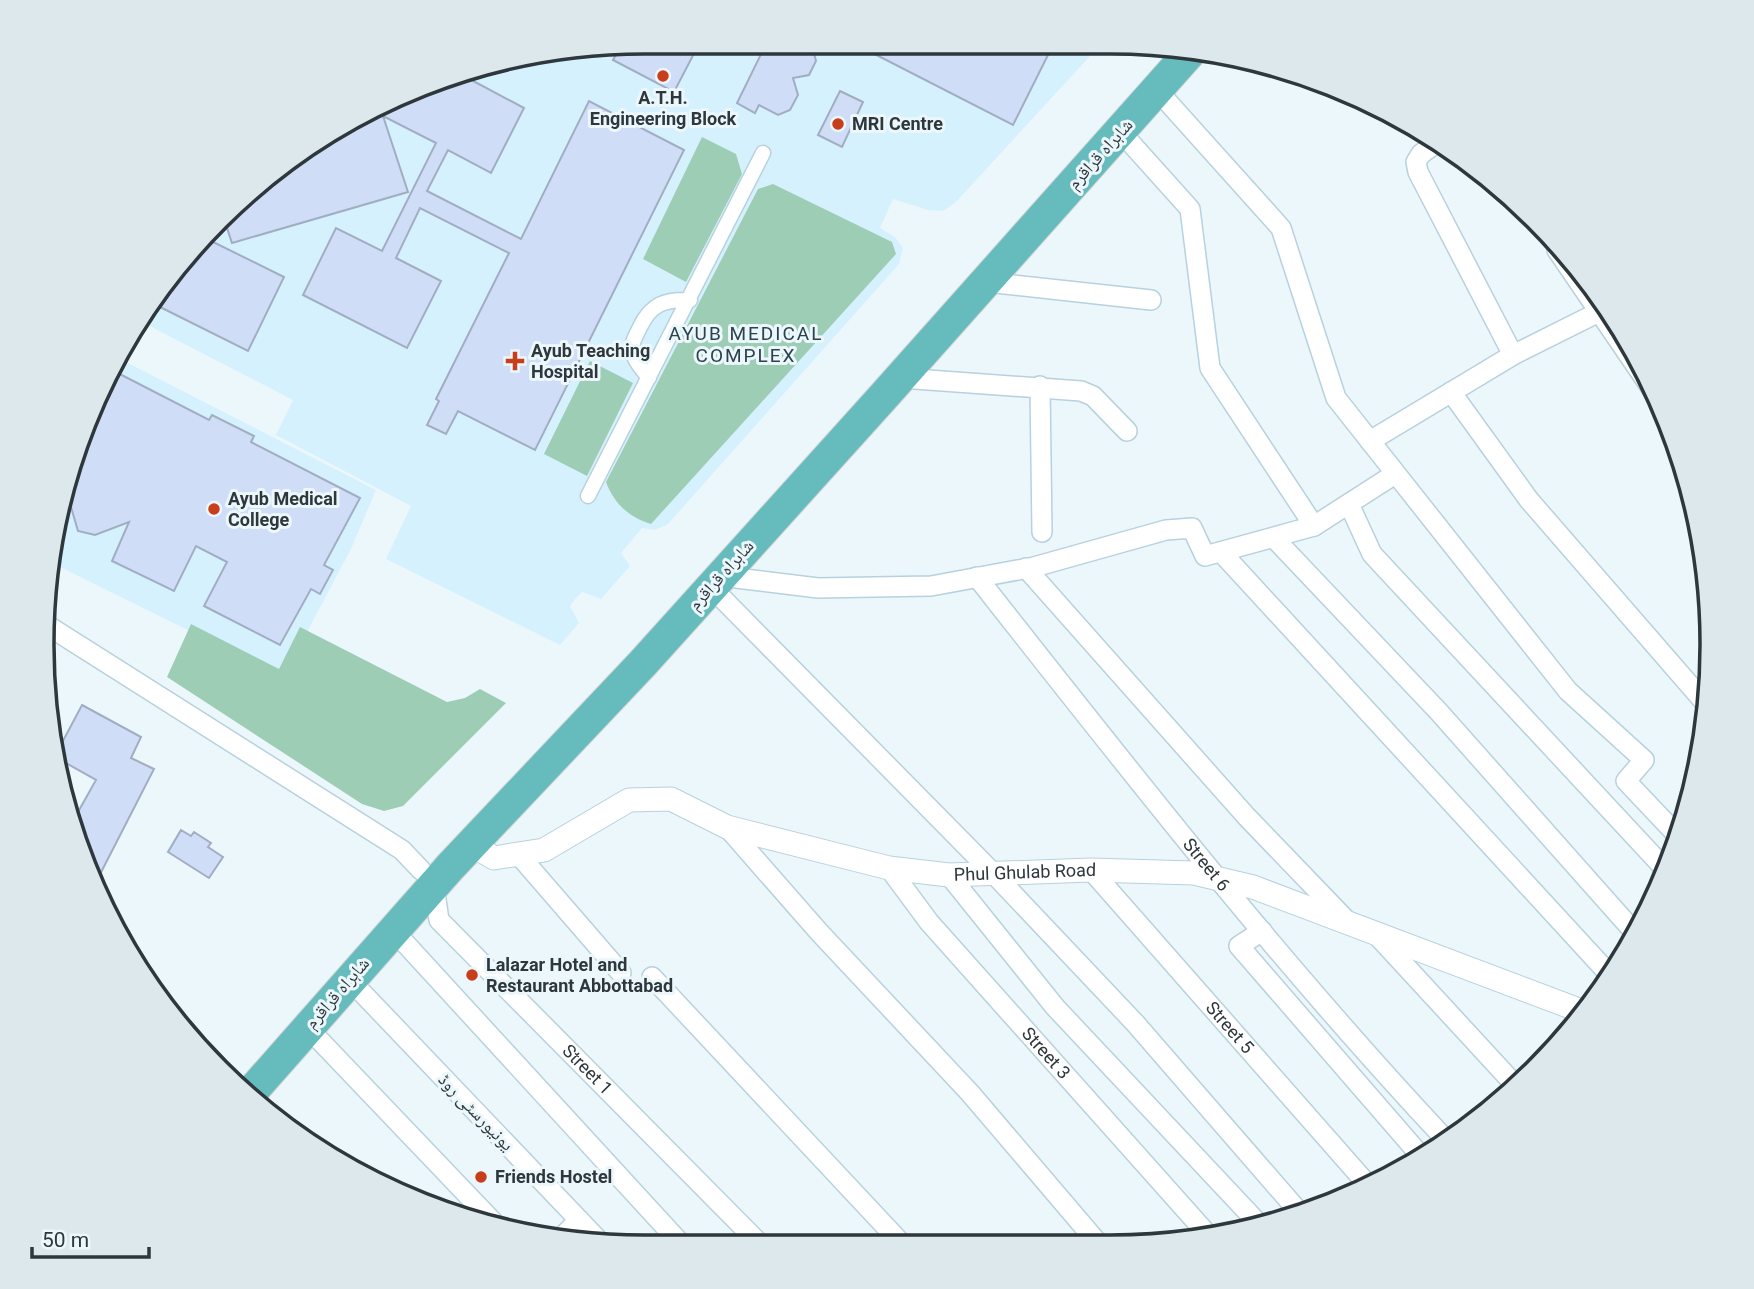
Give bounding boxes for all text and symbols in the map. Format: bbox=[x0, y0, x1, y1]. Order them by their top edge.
marker: A.T.H. Engineering Block bbox=[655, 68, 671, 84]
place label: A.T.H. Engineering Block bbox=[590, 87, 737, 129]
place label: MRI Centre bbox=[852, 113, 943, 134]
street label: شاہراہ قراقرم bbox=[1063, 114, 1138, 195]
marker: MRI Centre bbox=[830, 116, 846, 132]
district label: AYUB MEDICAL COMPLEX bbox=[669, 322, 823, 367]
place label: Ayub Teaching Hospital bbox=[531, 340, 650, 382]
marker: Ayub Teaching Hospital bbox=[505, 351, 525, 371]
place label: Ayub Medical College bbox=[228, 488, 338, 530]
marker: Ayub Medical College bbox=[206, 501, 222, 517]
street label: شاہراہ قراقرم bbox=[684, 535, 759, 616]
street label: Street 6 bbox=[1179, 834, 1235, 895]
street label: Phul Ghulab Road bbox=[954, 859, 1096, 885]
street label: شاہراہ قراقرم bbox=[300, 953, 375, 1034]
place label: Lalazar Hotel and Restaurant Abbottabad bbox=[486, 954, 673, 996]
marker: Lalazar Hotel and Restaurant Abbottabad bbox=[464, 967, 480, 983]
street label: Street 5 bbox=[1202, 997, 1258, 1058]
street label: Street 3 bbox=[1018, 1023, 1075, 1083]
street label: Street 1 bbox=[558, 1040, 617, 1099]
street label: یونیورسٹی روڈ bbox=[434, 1069, 518, 1155]
place label: Friends Hostel bbox=[495, 1166, 612, 1187]
marker: Friends Hostel bbox=[473, 1169, 489, 1185]
scale bar bbox=[32, 1216, 149, 1260]
text: 50 m bbox=[42, 1228, 89, 1252]

